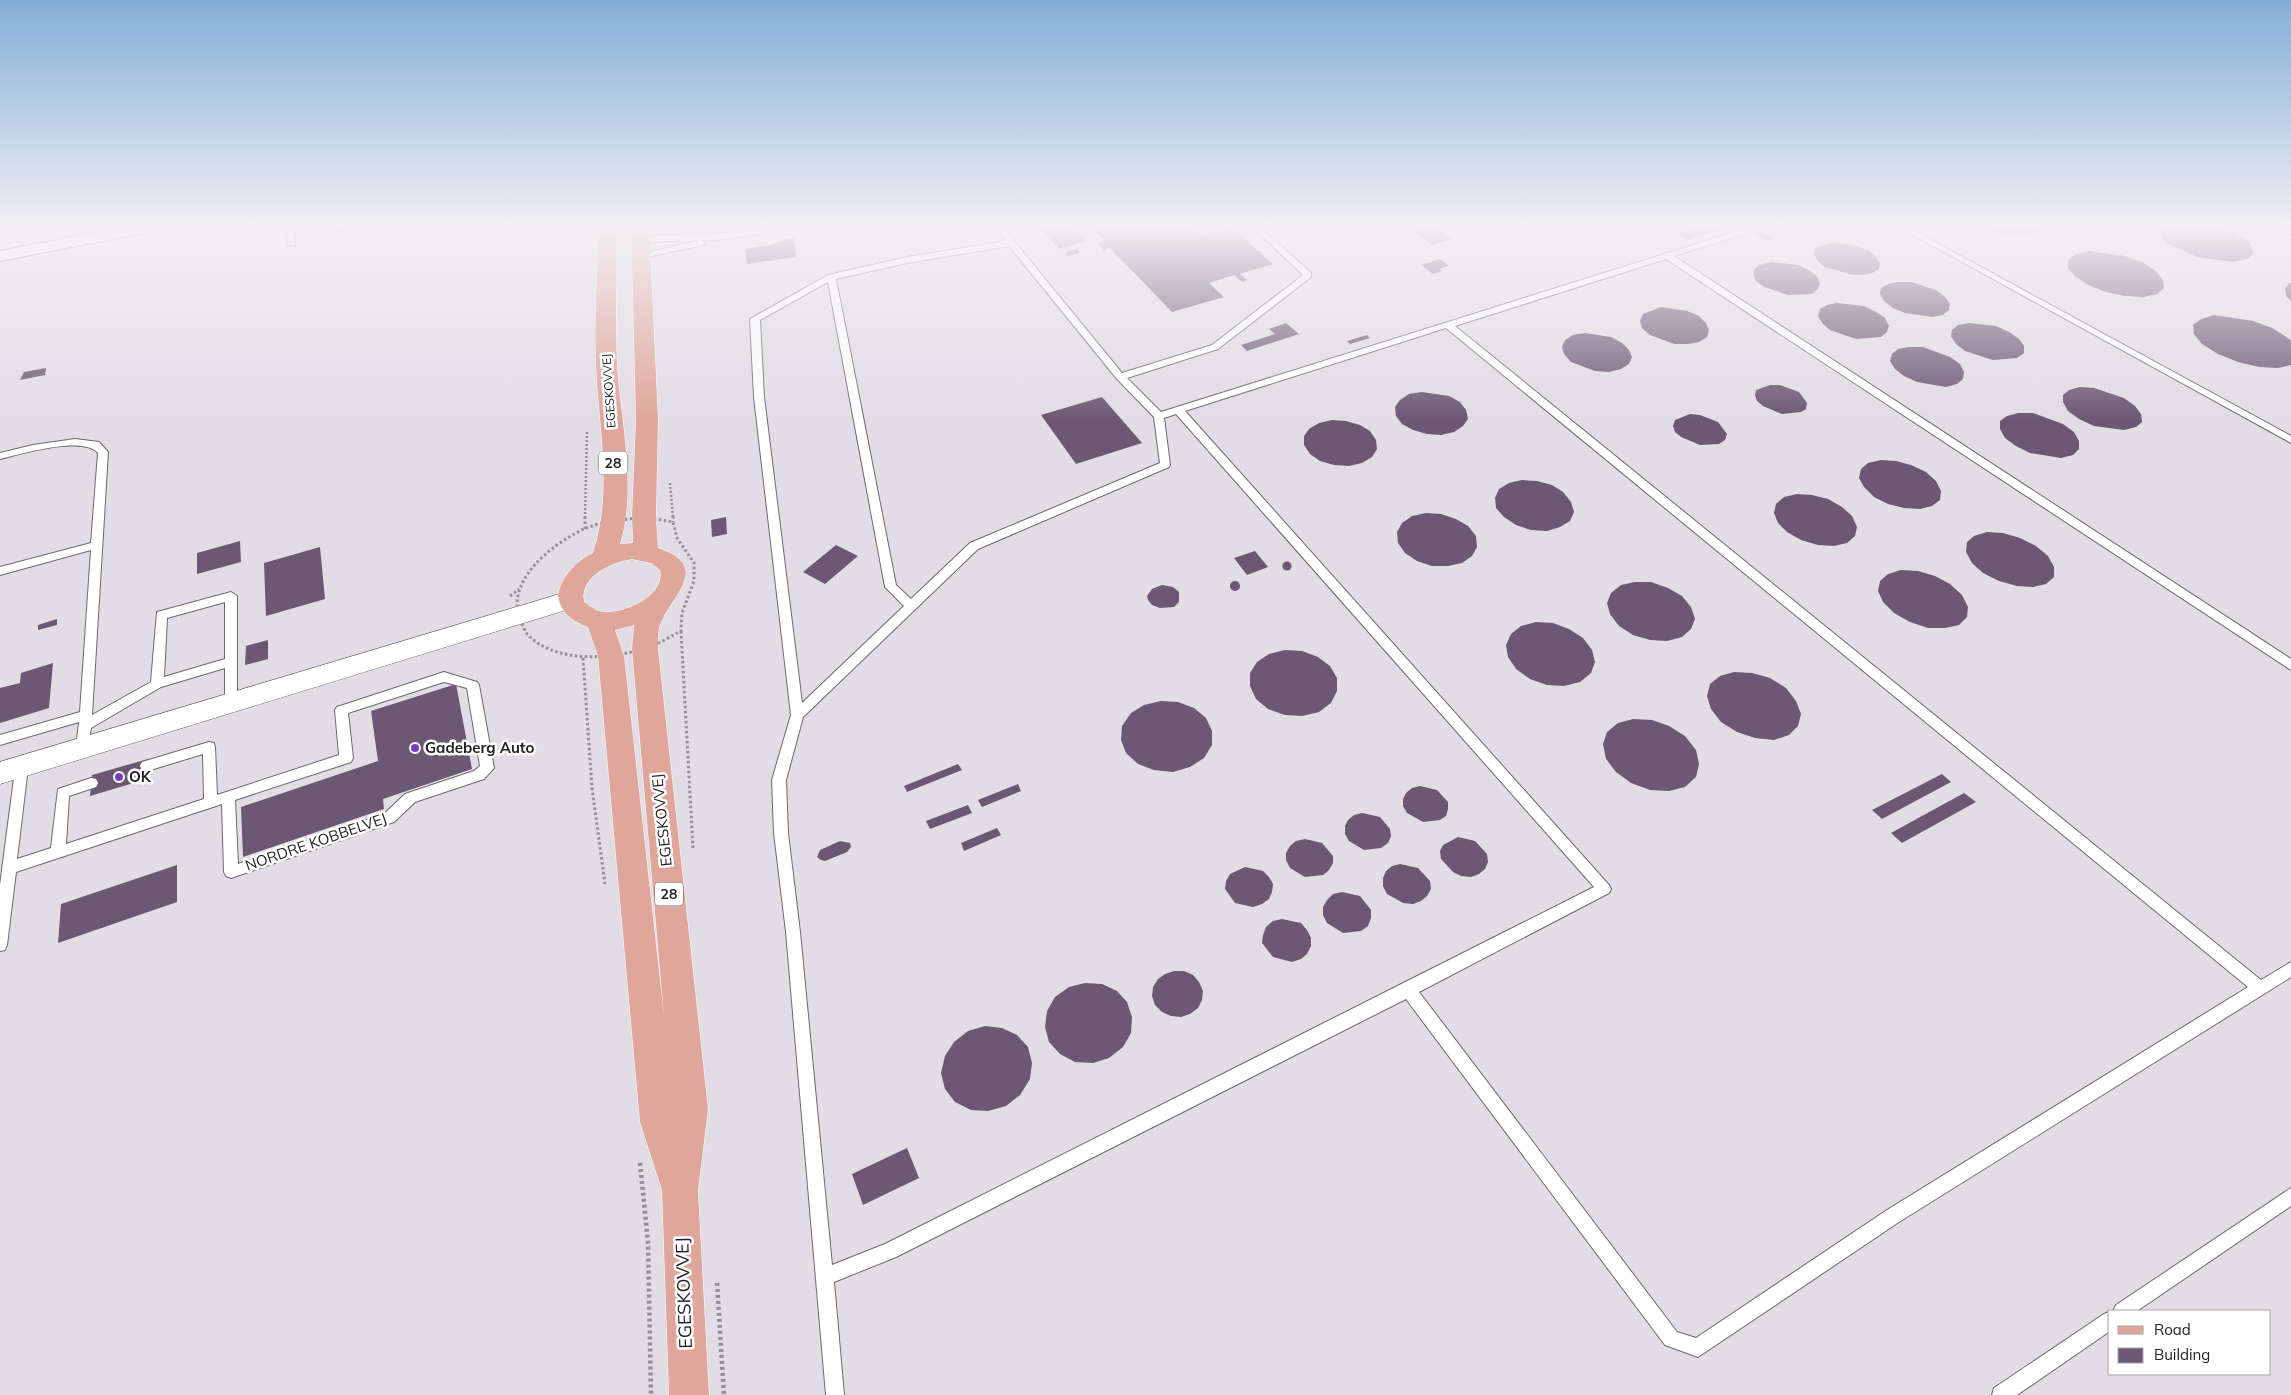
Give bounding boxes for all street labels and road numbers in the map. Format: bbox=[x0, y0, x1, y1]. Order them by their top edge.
street label: EGESKOVVEJ bbox=[598, 353, 619, 429]
road number: 28 bbox=[599, 452, 627, 474]
street label: EGESKOVVEJ bbox=[647, 773, 676, 867]
street label: NORDRE KOBBELVEJ bbox=[243, 808, 389, 875]
road number: 28 bbox=[655, 882, 683, 906]
street label: EGESKOVVEJ bbox=[670, 1237, 697, 1349]

